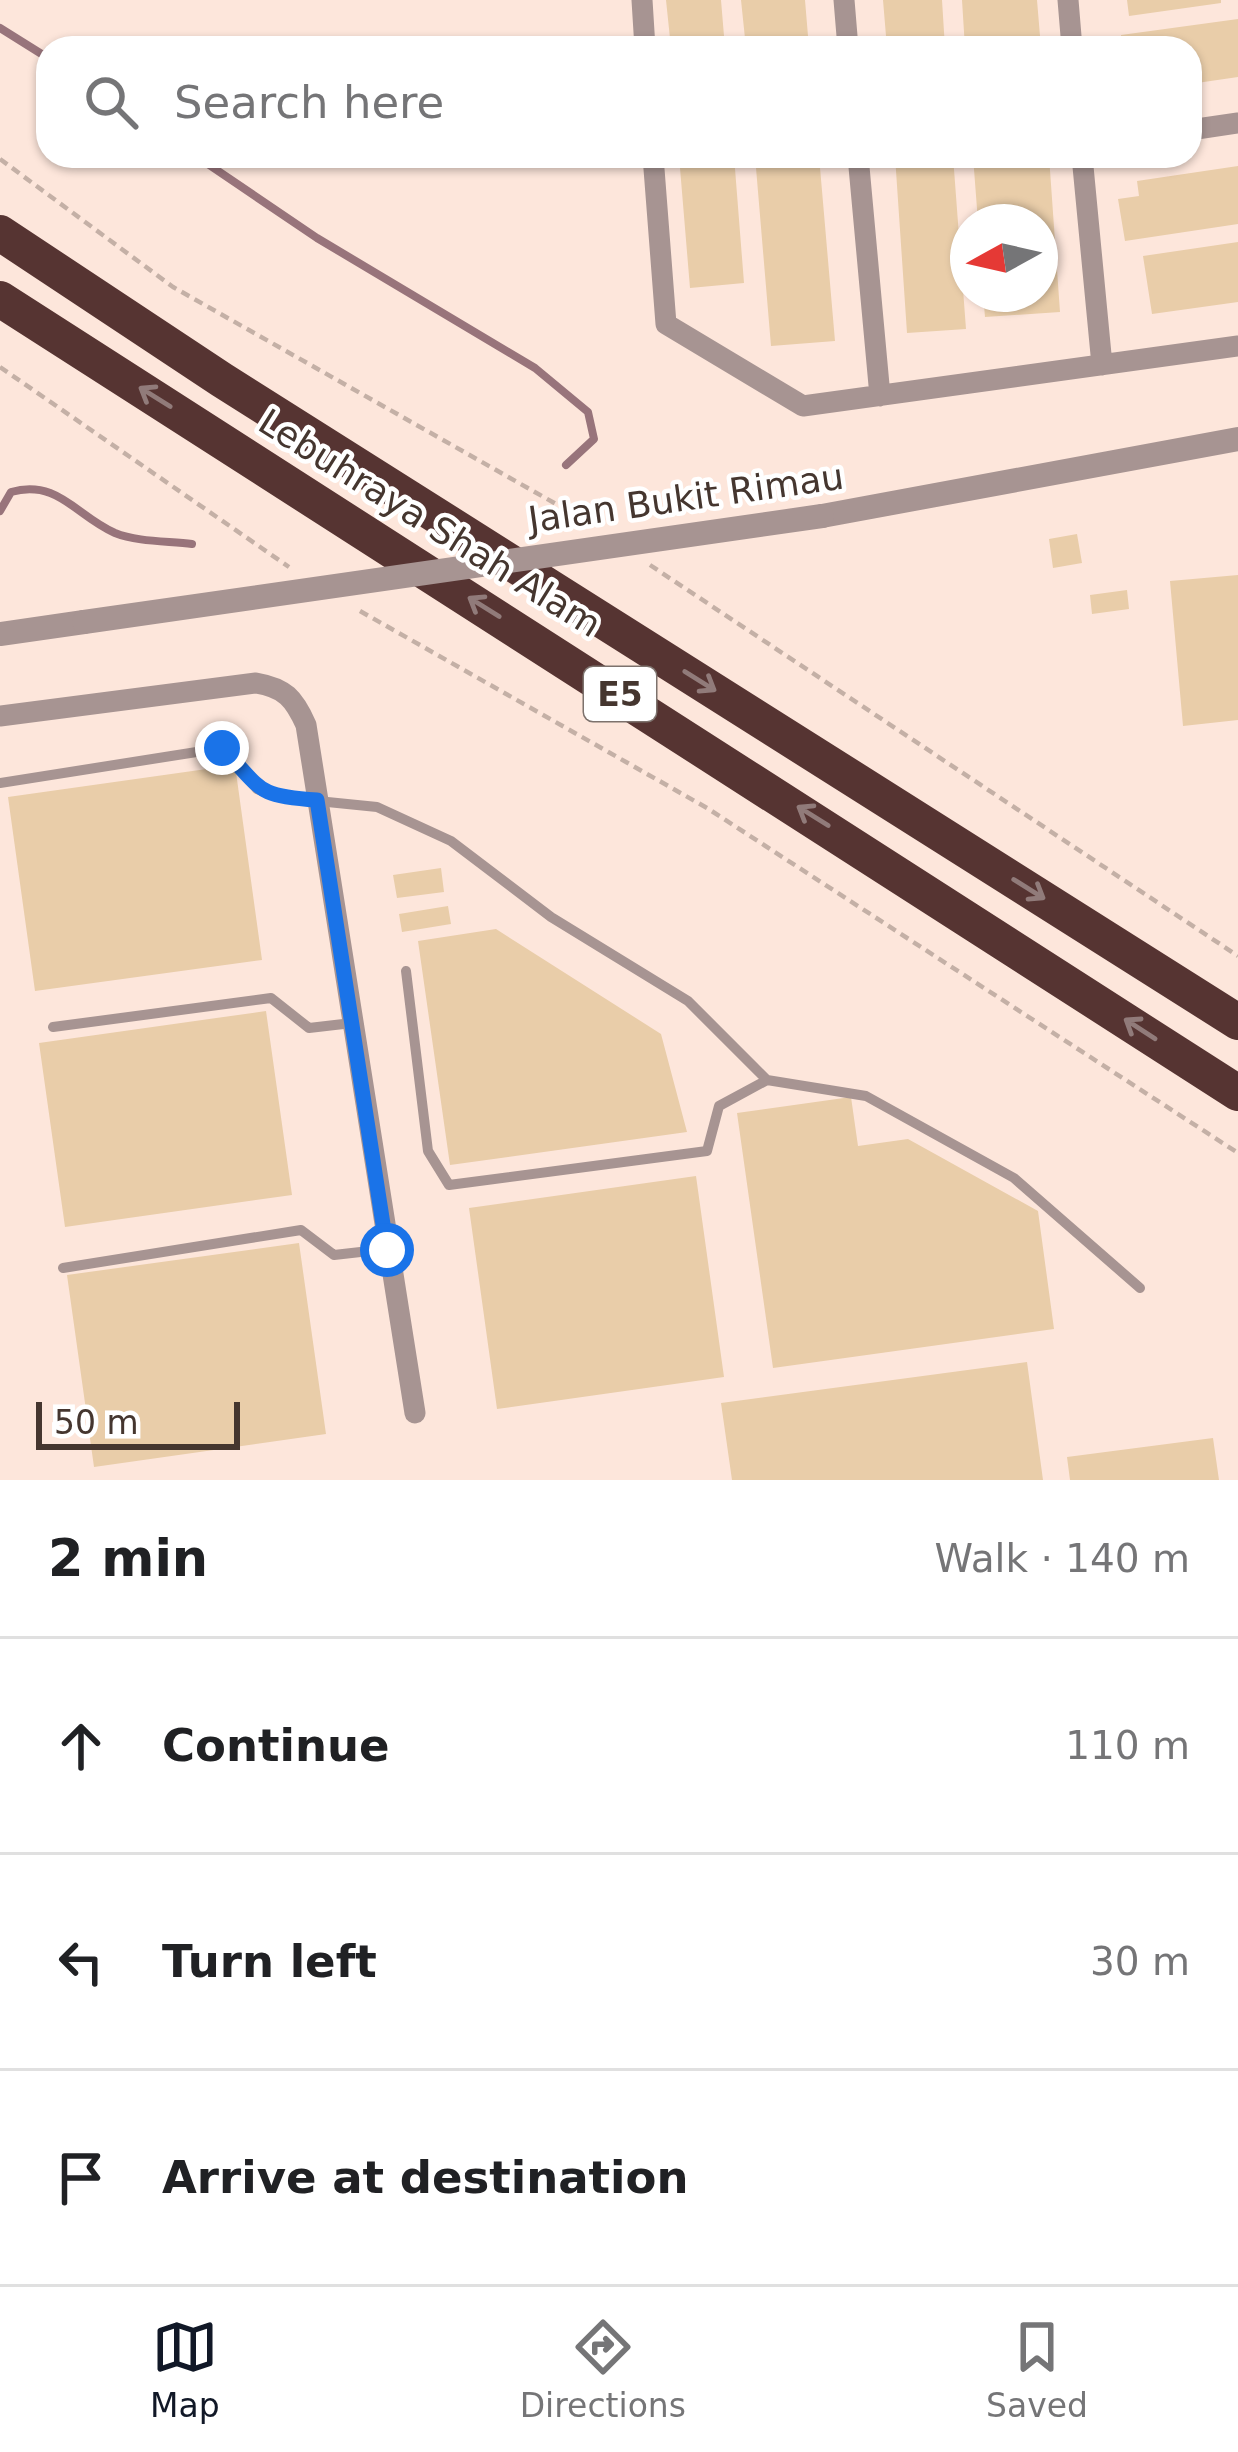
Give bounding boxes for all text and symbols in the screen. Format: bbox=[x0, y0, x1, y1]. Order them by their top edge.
search box bbox=[36, 36, 1202, 168]
icon: search bbox=[78, 69, 144, 135]
text: Search here bbox=[174, 76, 444, 129]
north arrow bbox=[950, 204, 1058, 312]
one-way arrow bbox=[139, 385, 173, 410]
street label: Lebuhraya Shah Alam bbox=[251, 401, 609, 645]
street label: Jalan Bukit Rimau bbox=[524, 456, 846, 541]
one-way arrow bbox=[468, 595, 502, 619]
road number: E5 bbox=[584, 667, 656, 721]
one-way arrow bbox=[682, 669, 716, 693]
route end bbox=[195, 721, 249, 775]
one-way arrow bbox=[797, 804, 831, 829]
one-way arrow bbox=[1012, 877, 1046, 902]
one-way arrow bbox=[1124, 1016, 1158, 1041]
route start bbox=[360, 1223, 414, 1277]
scale bar bbox=[36, 1396, 240, 1449]
text: 50 m bbox=[54, 1403, 139, 1442]
text: 2 min bbox=[48, 1529, 208, 1588]
text: Walk · 140 m bbox=[935, 1536, 1190, 1581]
icon: ahead bbox=[48, 1713, 114, 1779]
text: Continue bbox=[162, 1719, 390, 1772]
text: 110 m bbox=[1065, 1723, 1190, 1768]
icon: left bbox=[48, 1929, 114, 1995]
text: Turn left bbox=[162, 1935, 377, 1988]
text: 30 m bbox=[1090, 1939, 1190, 1984]
icon: arrive bbox=[48, 2145, 114, 2211]
text: Arrive at destination bbox=[162, 2151, 688, 2204]
tab: Map bbox=[150, 2314, 220, 2425]
tab: Directions bbox=[520, 2314, 686, 2425]
tab: Saved bbox=[986, 2314, 1088, 2425]

